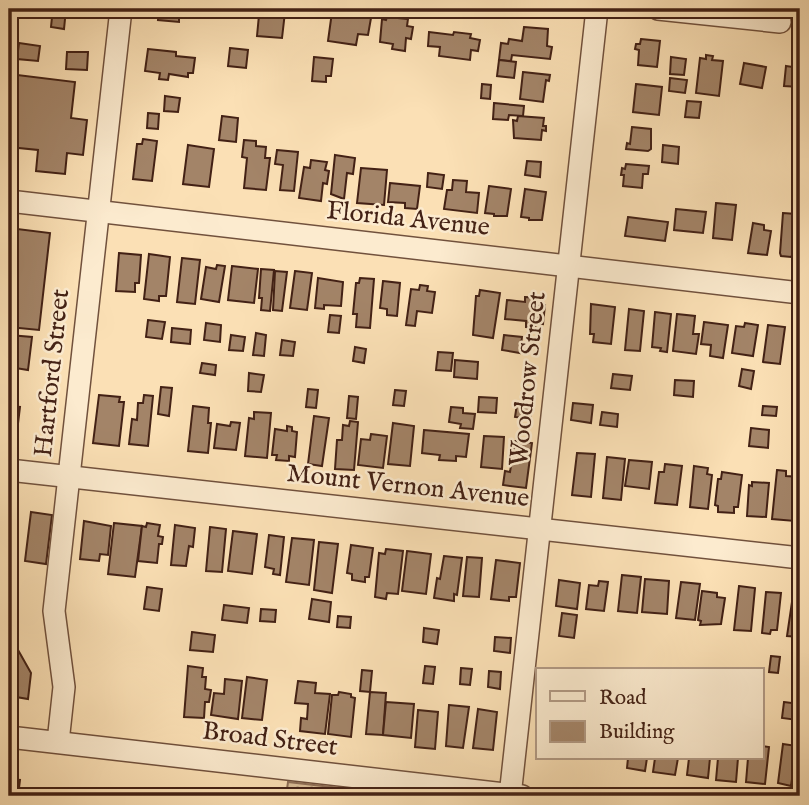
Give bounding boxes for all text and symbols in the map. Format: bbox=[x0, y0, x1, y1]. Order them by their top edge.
street label: Florida Avenue bbox=[325, 194, 491, 244]
street label: Hartford Street bbox=[27, 287, 77, 459]
street label: Woodrow Street bbox=[502, 290, 554, 468]
street label: Mount Vernon Avenue bbox=[285, 457, 531, 515]
legend bbox=[536, 668, 764, 760]
text: Road bbox=[599, 685, 647, 712]
street label: Broad Street bbox=[200, 714, 340, 764]
text: Building bbox=[599, 719, 675, 746]

